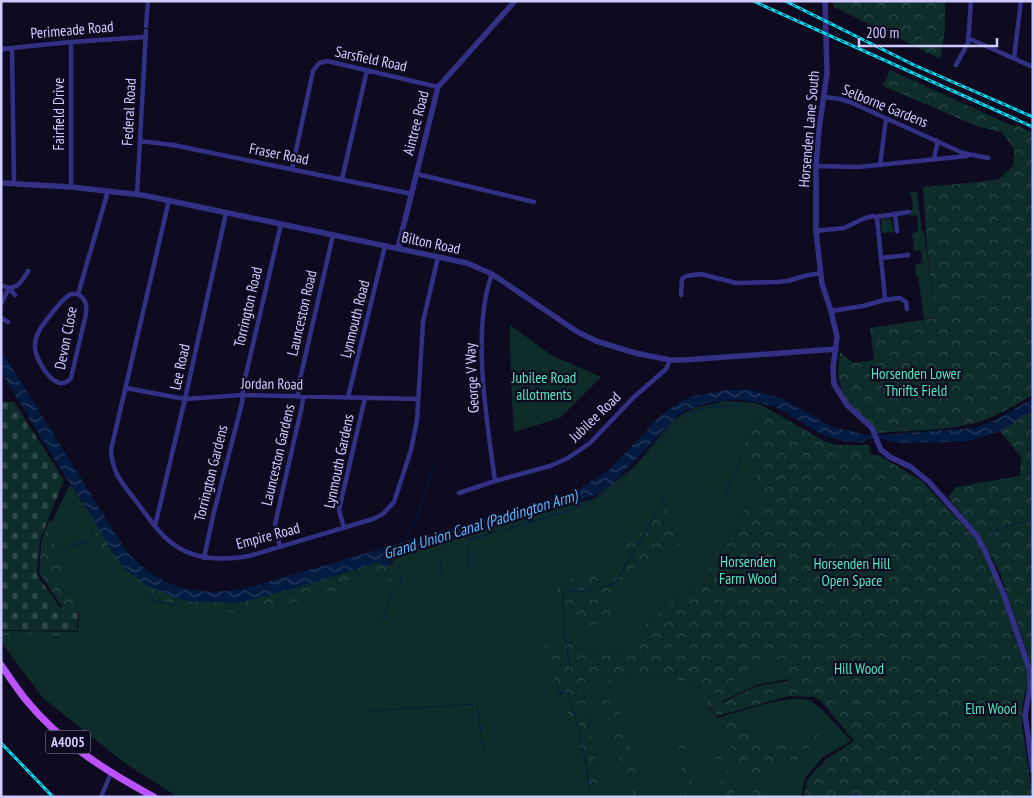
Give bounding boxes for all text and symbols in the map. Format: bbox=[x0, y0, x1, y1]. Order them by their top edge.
scale bar bbox=[859, 15, 996, 47]
street label: Perimeade Road bbox=[30, 16, 114, 43]
text: 200 m bbox=[866, 23, 899, 42]
street label: Sarsfield Road bbox=[333, 42, 409, 75]
street label: Horsenden Lane South bbox=[794, 70, 823, 188]
street label: Fairfield Drive bbox=[49, 78, 68, 150]
street label: Federal Road bbox=[117, 78, 140, 146]
street label: Selborne Gardens bbox=[839, 80, 931, 131]
street label: Aintree Road bbox=[398, 88, 433, 157]
street label: Fraser Road bbox=[248, 138, 311, 169]
street label: Bilton Road bbox=[400, 227, 462, 258]
street label: Torrington Road bbox=[229, 265, 266, 349]
street label: Launceston Road bbox=[282, 268, 321, 358]
street label: Lynmouth Road bbox=[336, 278, 373, 360]
street label: Devon Close bbox=[50, 305, 81, 371]
street label: Lee Road bbox=[165, 342, 194, 392]
street label: George V Way bbox=[460, 342, 483, 414]
park label: Horsenden Lower Thrifts Field bbox=[871, 364, 962, 400]
park label: Jubilee Road allotments bbox=[511, 368, 576, 404]
street label: Jordan Road bbox=[240, 373, 303, 394]
street label: Jubilee Road bbox=[564, 387, 624, 447]
street label: Launceston Gardens bbox=[257, 402, 298, 507]
street label: Lynmouth Gardens bbox=[319, 412, 358, 510]
street label: Torrington Gardens bbox=[189, 423, 232, 523]
water label: Grand Union Canal (Paddington Arm) bbox=[381, 484, 582, 563]
street label: Empire Road bbox=[234, 518, 302, 553]
park label: Horsenden Farm Wood bbox=[719, 552, 777, 588]
park label: Horsenden Hill Open Space bbox=[813, 554, 891, 590]
park label: Hill Wood bbox=[834, 659, 884, 678]
park label: Elm Wood bbox=[965, 699, 1017, 718]
road number: A4005 bbox=[46, 730, 90, 754]

